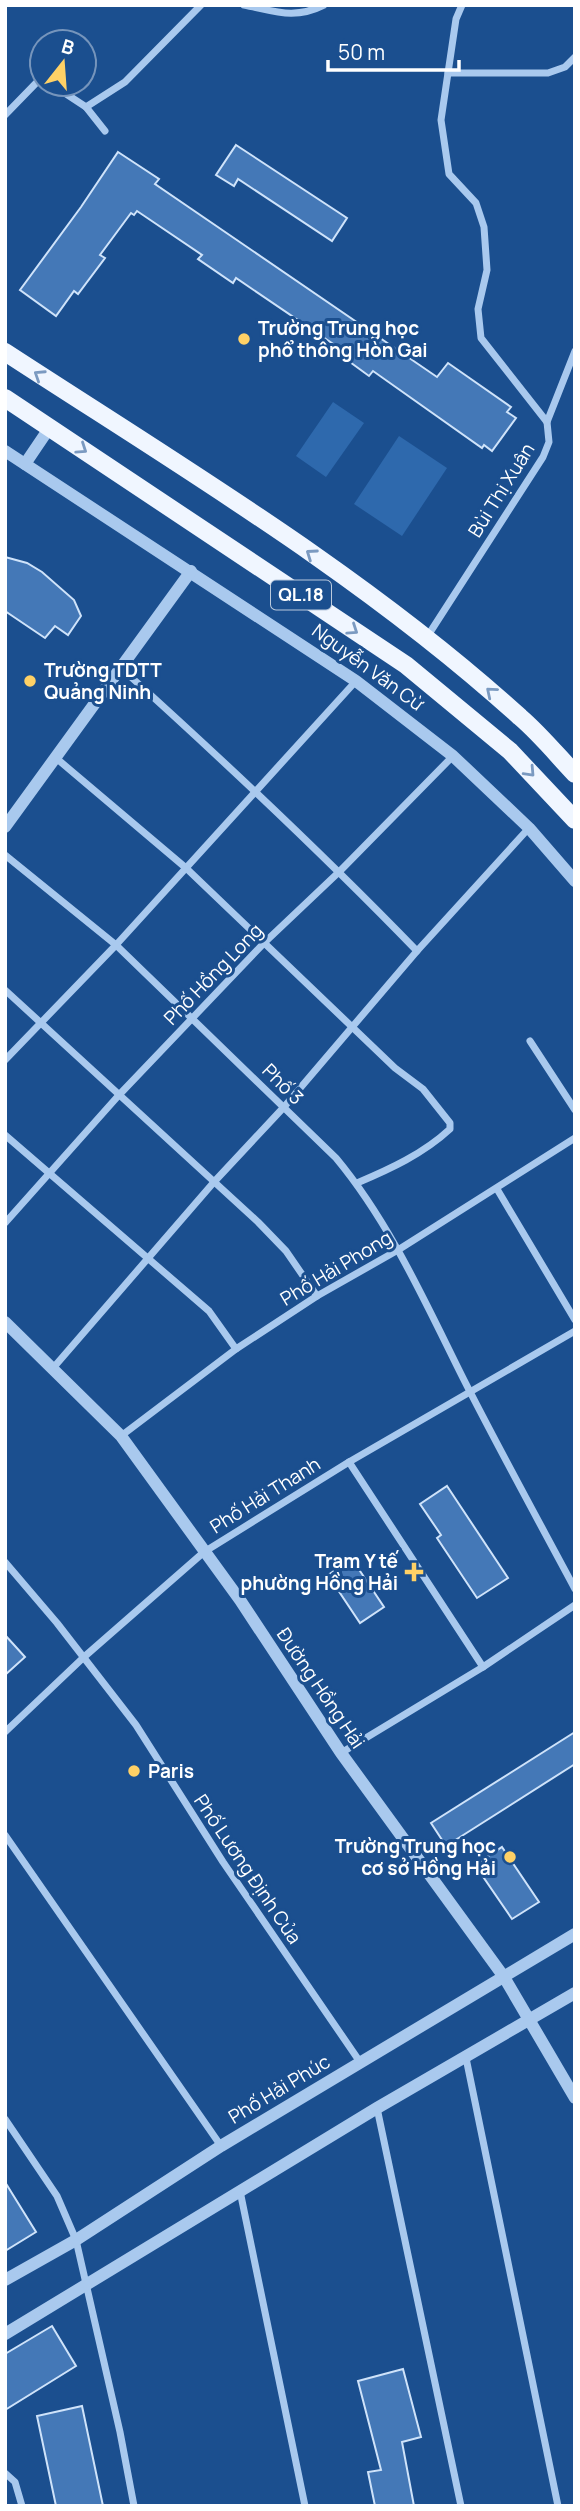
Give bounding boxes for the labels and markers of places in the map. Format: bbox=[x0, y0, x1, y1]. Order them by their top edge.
place label: Trường Trung học phổ thông Hòn Gai bbox=[258, 315, 428, 363]
marker: Trường Trung học phổ thông Hòn Gai bbox=[236, 331, 252, 347]
place label: Trường TDTT Quảng Ninh bbox=[44, 657, 162, 705]
marker: Trường TDTT Quảng Ninh bbox=[22, 673, 38, 689]
place label: Trạm Y tế phường Hồng Hải bbox=[240, 1548, 400, 1596]
marker: Trạm Y tế phường Hồng Hải bbox=[404, 1562, 424, 1582]
place label: Paris bbox=[148, 1758, 194, 1784]
marker: Paris bbox=[126, 1763, 142, 1779]
place label: Trường Trung học cơ sở Hồng Hải bbox=[335, 1833, 496, 1881]
marker: Trường Trung học cơ sở Hồng Hải bbox=[502, 1849, 518, 1865]

